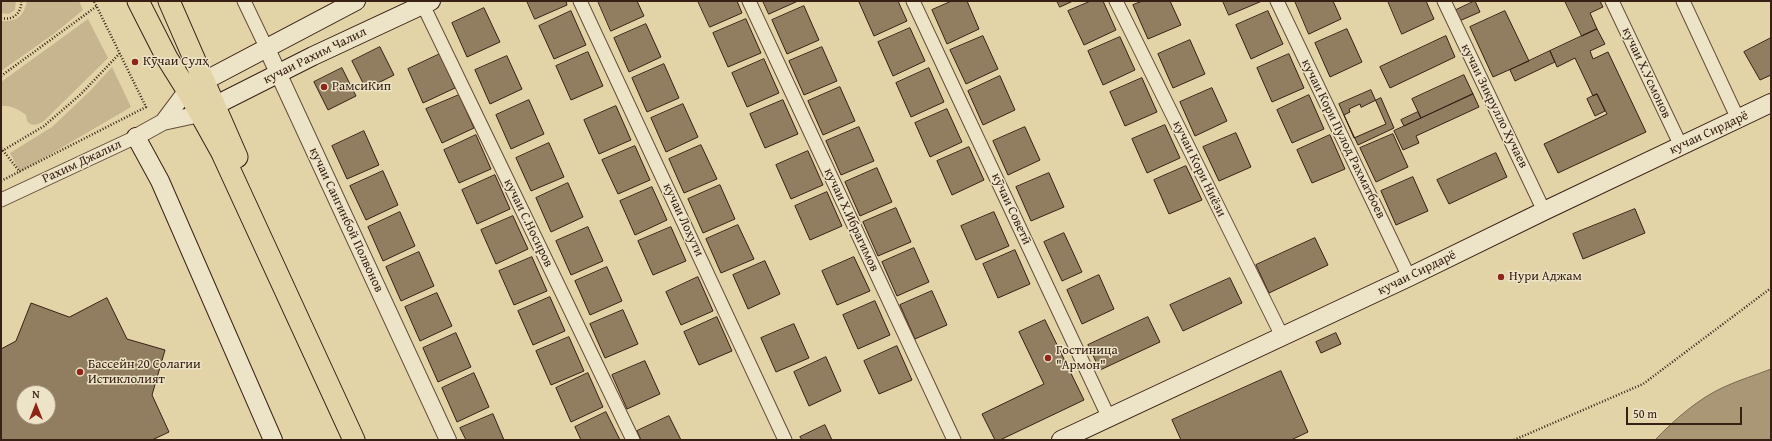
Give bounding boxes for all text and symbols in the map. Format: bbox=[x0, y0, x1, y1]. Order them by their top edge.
street label: кучаи Рахим Чалил bbox=[261, 24, 369, 88]
street label: кучаи Х.Усмонов bbox=[1618, 25, 1674, 121]
street label: кучаи Зикрулло Хучаев bbox=[1457, 41, 1531, 171]
place label: Кӯчаи Сулҳ bbox=[143, 54, 209, 70]
marker: Кӯчаи Сулҳ bbox=[130, 57, 140, 67]
street label: кучаи Кори Пулод Рахматбоев bbox=[1298, 57, 1388, 221]
place label: РамсиКип bbox=[332, 79, 391, 95]
marker: РамсиКип bbox=[319, 82, 329, 92]
street label: кучаи Сирдарё bbox=[1667, 108, 1751, 158]
street label: кучаи Кори Ниёзи bbox=[1169, 118, 1229, 220]
street label: Рахим Джалил bbox=[40, 137, 124, 187]
street label: кучаи Сангинбой Полвонов bbox=[305, 145, 387, 295]
street label: кучаи Х.Ибрагимов bbox=[820, 166, 882, 274]
street label: кӯчаи Советӣ bbox=[988, 171, 1034, 247]
street label: кучаи С.Носиров bbox=[500, 176, 556, 270]
street label: кучаи Лохути bbox=[659, 181, 707, 259]
street label: кучаи Сирдарё bbox=[1375, 247, 1459, 299]
place label: Нури Аджам bbox=[1509, 269, 1582, 285]
marker: Нури Аджам bbox=[1496, 272, 1506, 282]
place label: Гостиница "Армон" bbox=[1056, 343, 1118, 374]
marker: Гостиница "Армон" bbox=[1043, 353, 1053, 363]
place label: Бассейн 20 Солагии Истиклолият bbox=[88, 357, 201, 388]
marker: Бассейн 20 Солагии Истиклолият bbox=[75, 367, 85, 377]
north arrow bbox=[16, 385, 56, 425]
text: N bbox=[32, 386, 40, 402]
scale bar bbox=[1628, 399, 1744, 425]
text: 50 m bbox=[1633, 405, 1657, 422]

